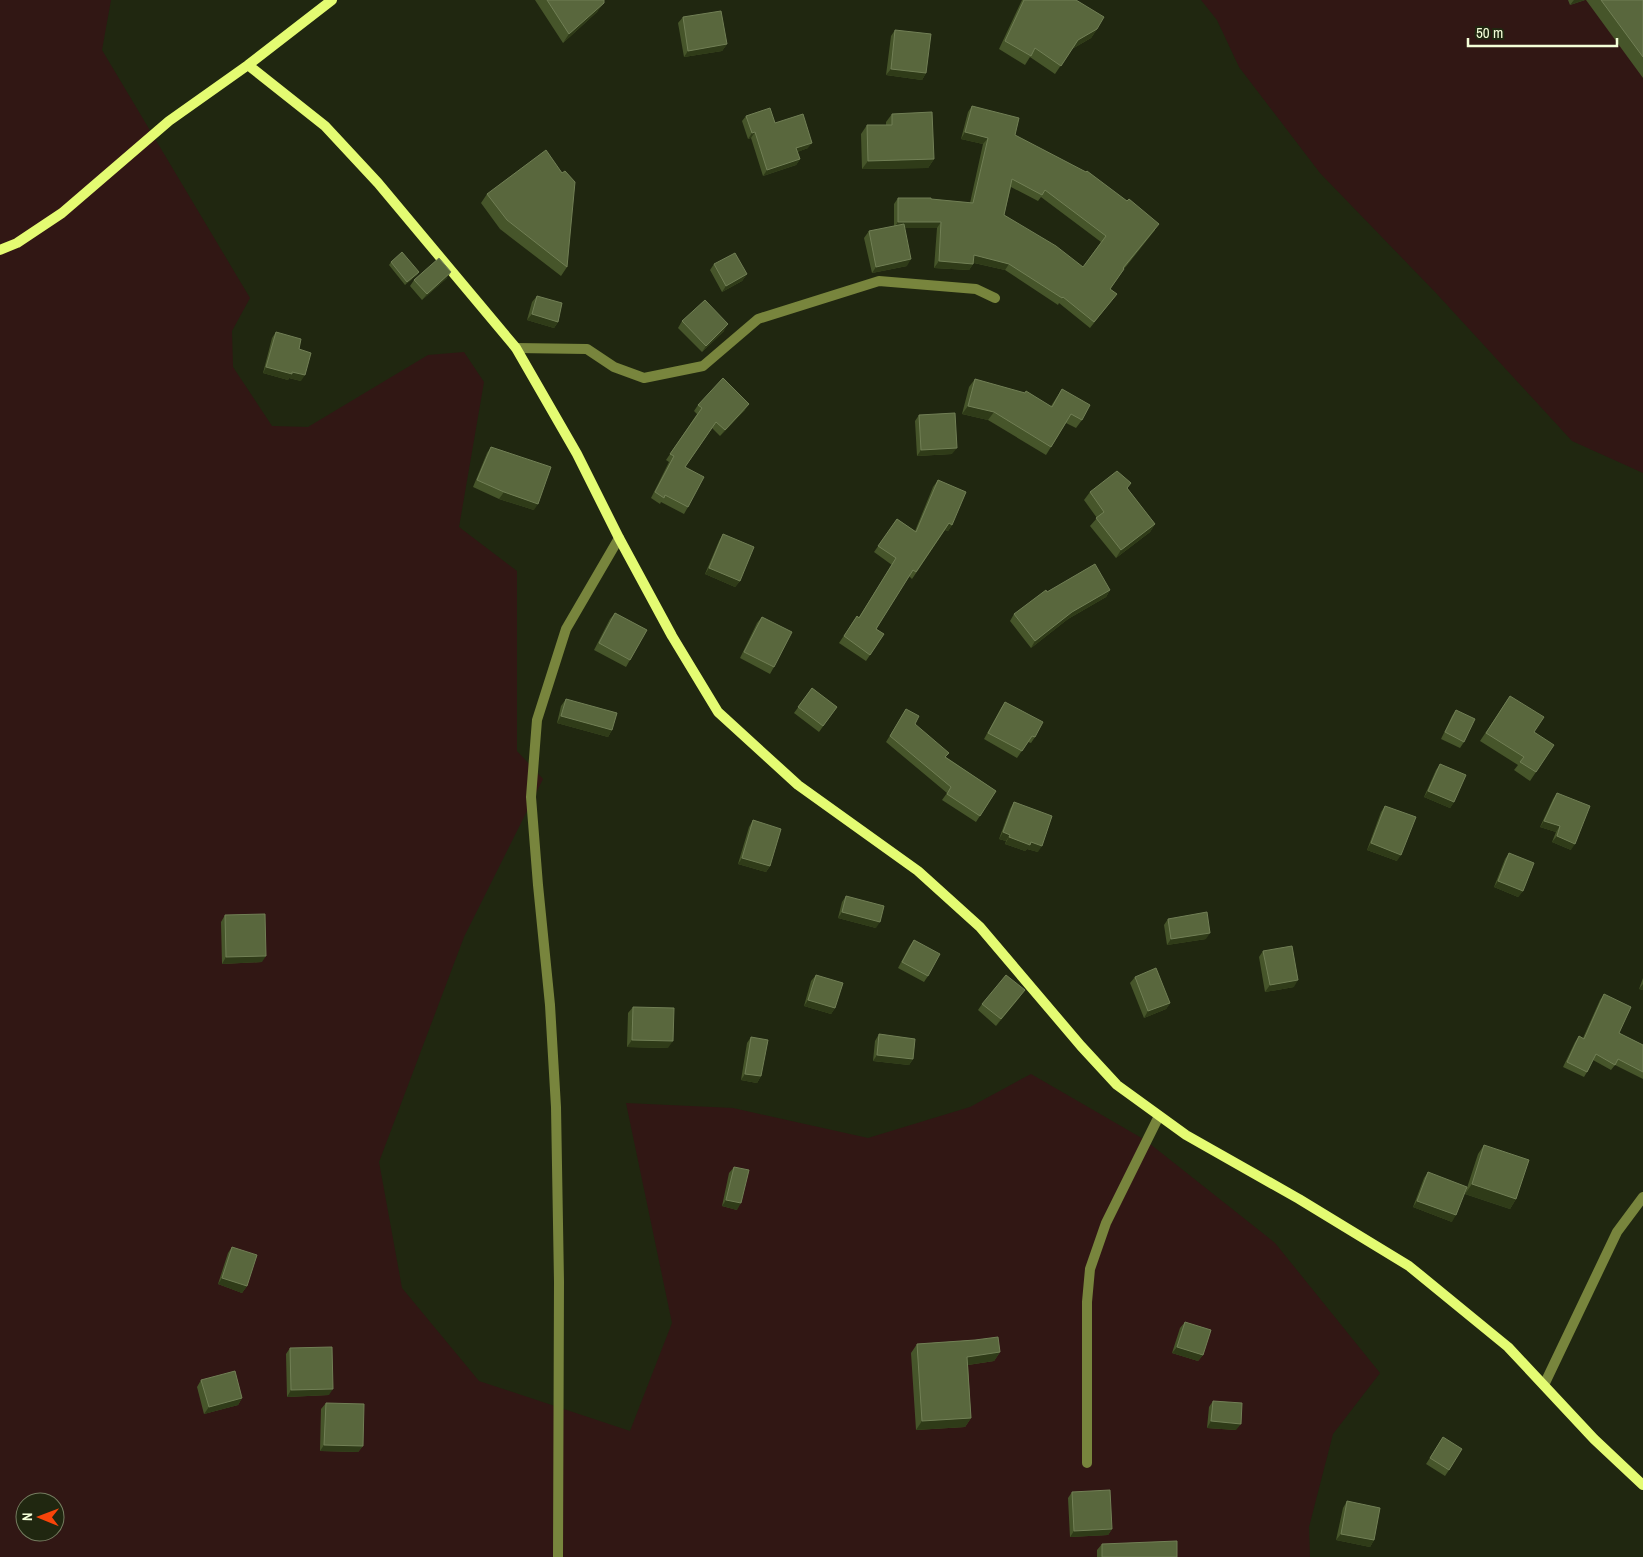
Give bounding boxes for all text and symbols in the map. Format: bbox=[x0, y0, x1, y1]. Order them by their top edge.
scale bar bbox=[1468, 15, 1617, 47]
text: 50 m bbox=[1476, 22, 1503, 43]
north arrow bbox=[15, 1492, 65, 1542]
text: N bbox=[18, 1512, 36, 1521]

